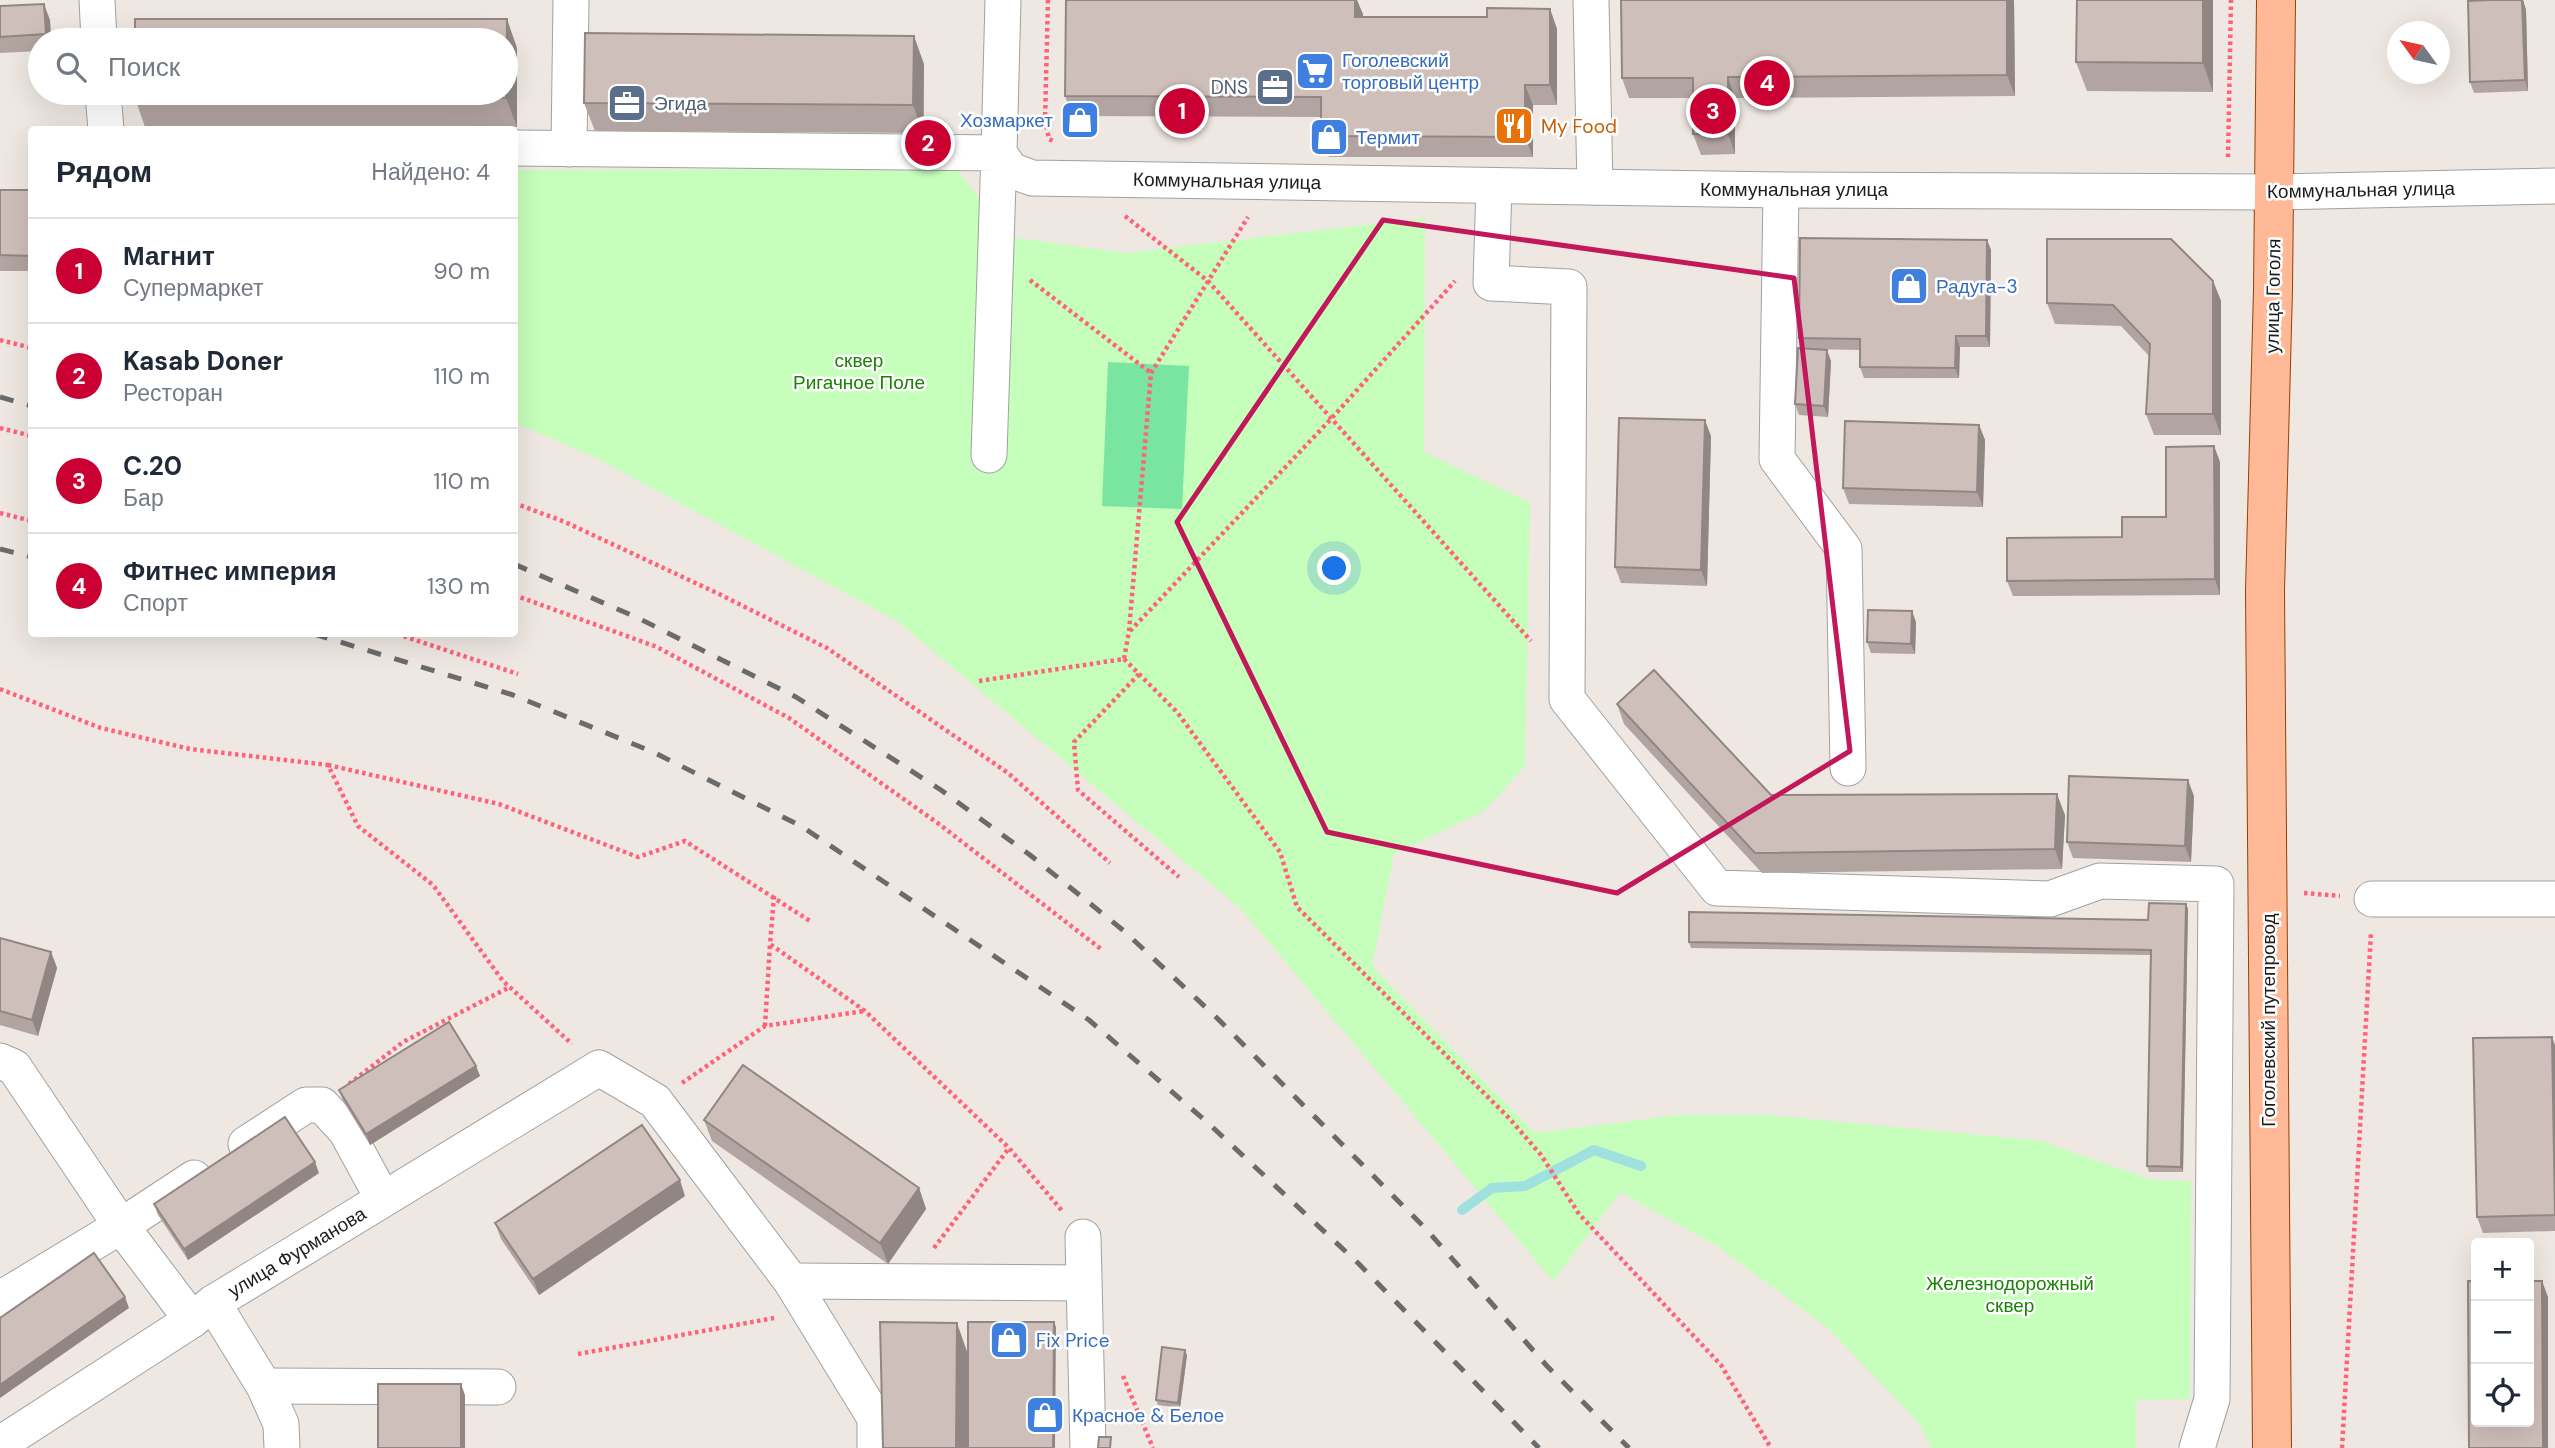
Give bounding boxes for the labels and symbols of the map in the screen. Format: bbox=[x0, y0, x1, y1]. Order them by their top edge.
north arrow bbox=[2387, 21, 2450, 84]
place label: Гоголевский торговый центр bbox=[1342, 48, 1479, 95]
supermarket icon: Гоголевский торговый центр bbox=[1294, 50, 1336, 92]
pin: 4 bbox=[1744, 57, 1790, 109]
office icon: DNS bbox=[1254, 66, 1296, 108]
place label: DNS bbox=[1211, 75, 1248, 100]
office icon: Эгида bbox=[606, 82, 648, 124]
pin: 1 bbox=[1159, 85, 1205, 137]
pin: 3 bbox=[1690, 85, 1736, 137]
place label: Эгида bbox=[654, 91, 707, 116]
shop icon: Хозмаркет bbox=[1059, 99, 1101, 141]
restaurant icon: My Food bbox=[1493, 105, 1535, 147]
place label: Хозмаркет bbox=[960, 108, 1053, 133]
place label: My Food bbox=[1541, 114, 1617, 139]
shop icon: Термит bbox=[1308, 116, 1350, 158]
pin: 2 bbox=[905, 117, 951, 169]
place label: Термит bbox=[1356, 125, 1420, 150]
street label: Коммунальная улица bbox=[1133, 167, 1322, 195]
street label: Коммунальная улица bbox=[2267, 176, 2456, 204]
street label: Коммунальная улица bbox=[1700, 177, 1889, 202]
street label: улица Гоголя bbox=[2259, 238, 2287, 354]
shop icon: Радуга-3 bbox=[1888, 265, 1930, 307]
place label: Радуга-3 bbox=[1936, 274, 2018, 299]
park label: сквер Ригачное Поле bbox=[793, 348, 925, 395]
your location bbox=[1317, 551, 1351, 585]
street label: Гоголевский путепровод bbox=[2256, 913, 2281, 1127]
street label: улица Фурманова bbox=[223, 1201, 371, 1303]
park label: Железнодорожный сквер bbox=[1926, 1271, 2094, 1318]
shop icon: Fix Price bbox=[988, 1319, 1030, 1361]
place label: Fix Price bbox=[1036, 1328, 1109, 1353]
shop icon: Красное & Белое bbox=[1024, 1394, 1066, 1436]
place label: Красное & Белое bbox=[1072, 1403, 1224, 1428]

